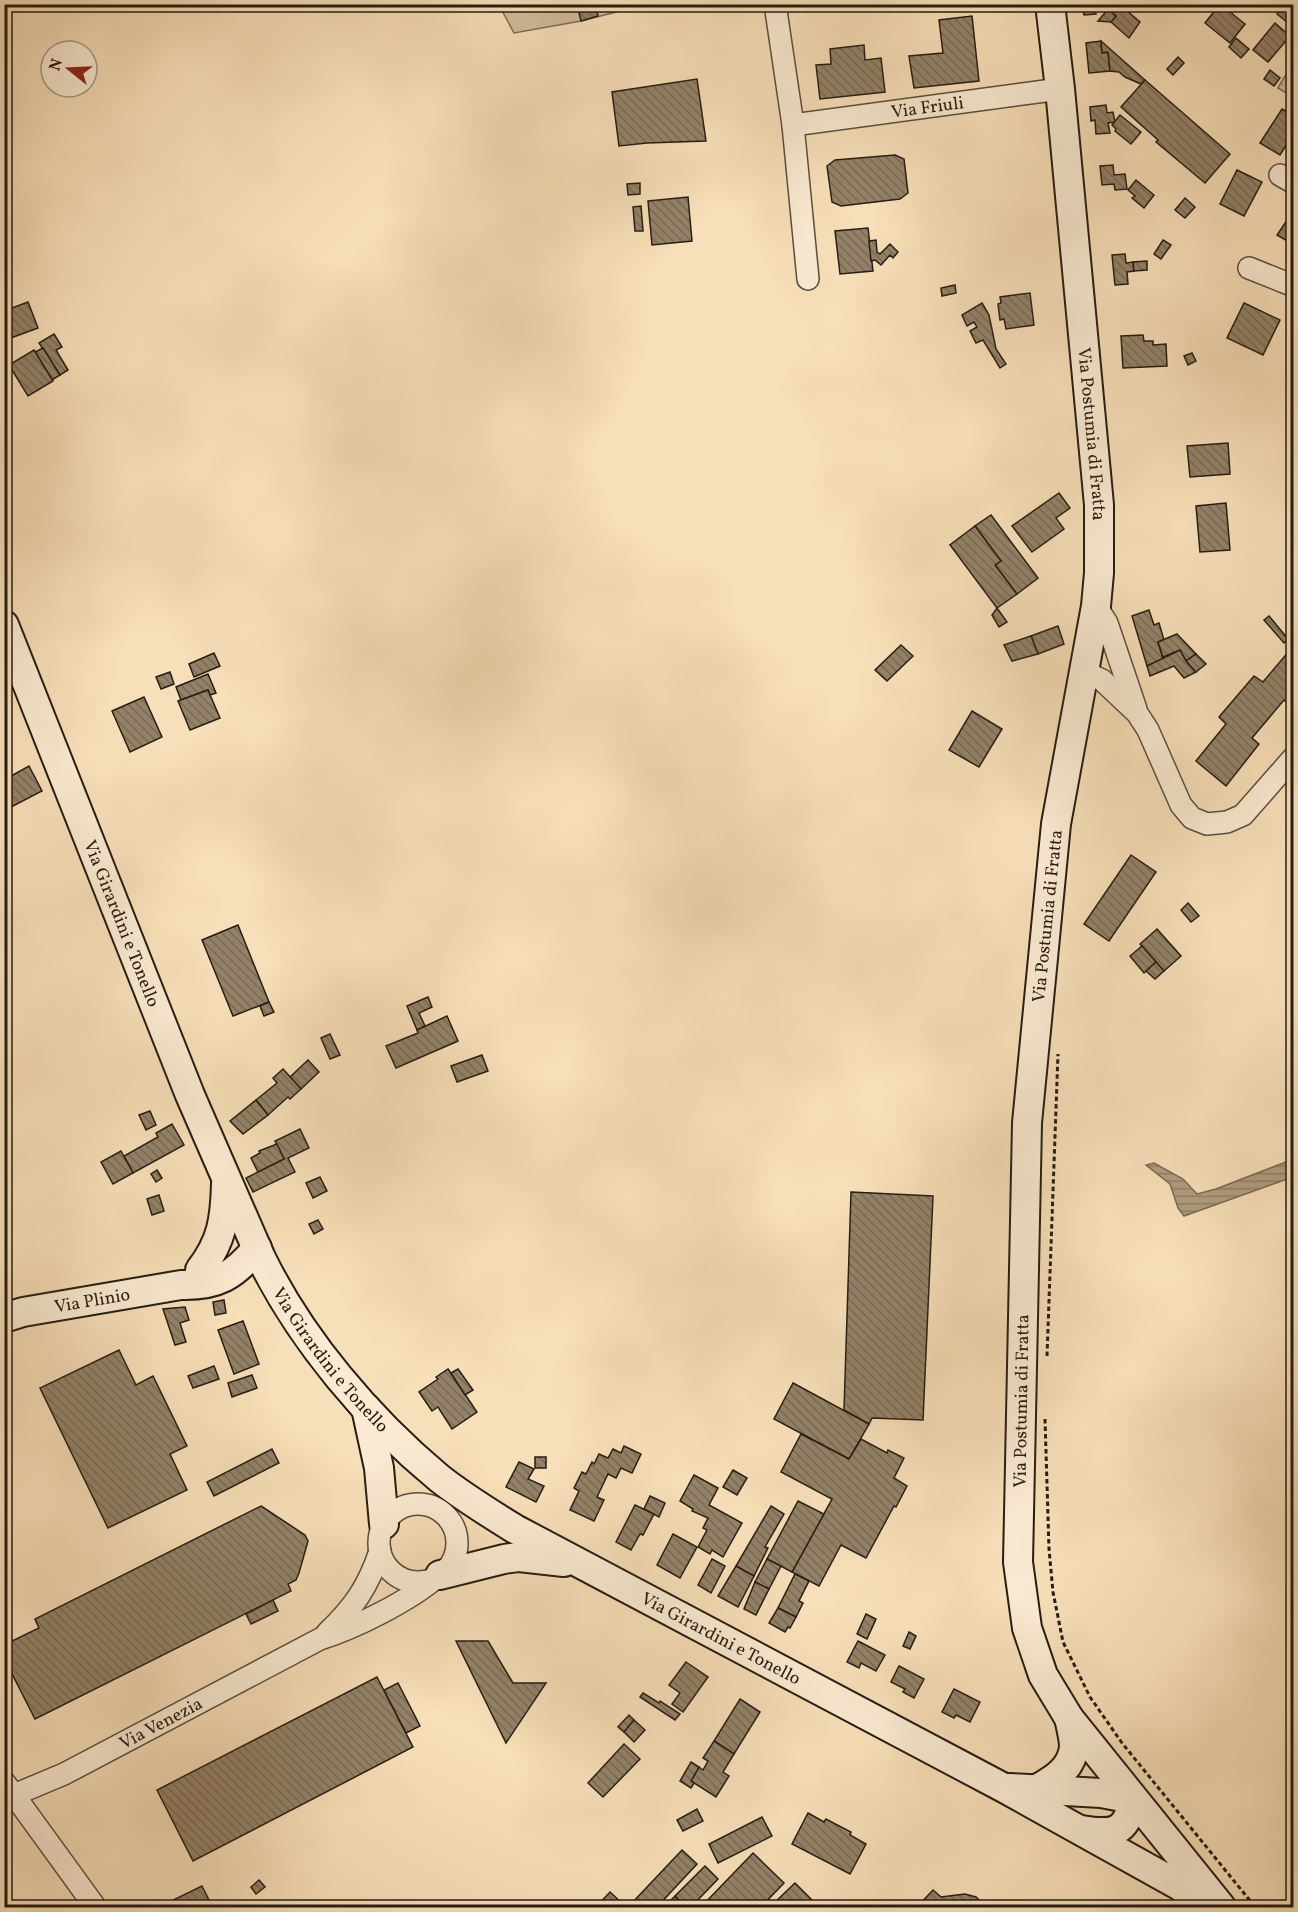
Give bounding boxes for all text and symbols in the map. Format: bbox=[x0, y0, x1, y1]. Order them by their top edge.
north arrow bbox=[39, 39, 99, 99]
text: N bbox=[44, 56, 69, 74]
street label: Via Friuli bbox=[890, 91, 965, 126]
street label: Via Postumia di Fratta bbox=[1070, 346, 1110, 520]
street label: Via Postumia di Fratta bbox=[1027, 829, 1070, 1004]
street label: Via Girardini e Tonello bbox=[76, 837, 165, 1011]
street label: Via Plinio bbox=[53, 1283, 132, 1320]
street label: Via Girardini e Tonello bbox=[265, 1283, 394, 1439]
street label: Via Postumia di Fratta bbox=[1008, 1314, 1037, 1488]
street label: Via Girardini e Tonello bbox=[636, 1587, 805, 1692]
street label: Via Venezia bbox=[115, 1692, 207, 1757]

